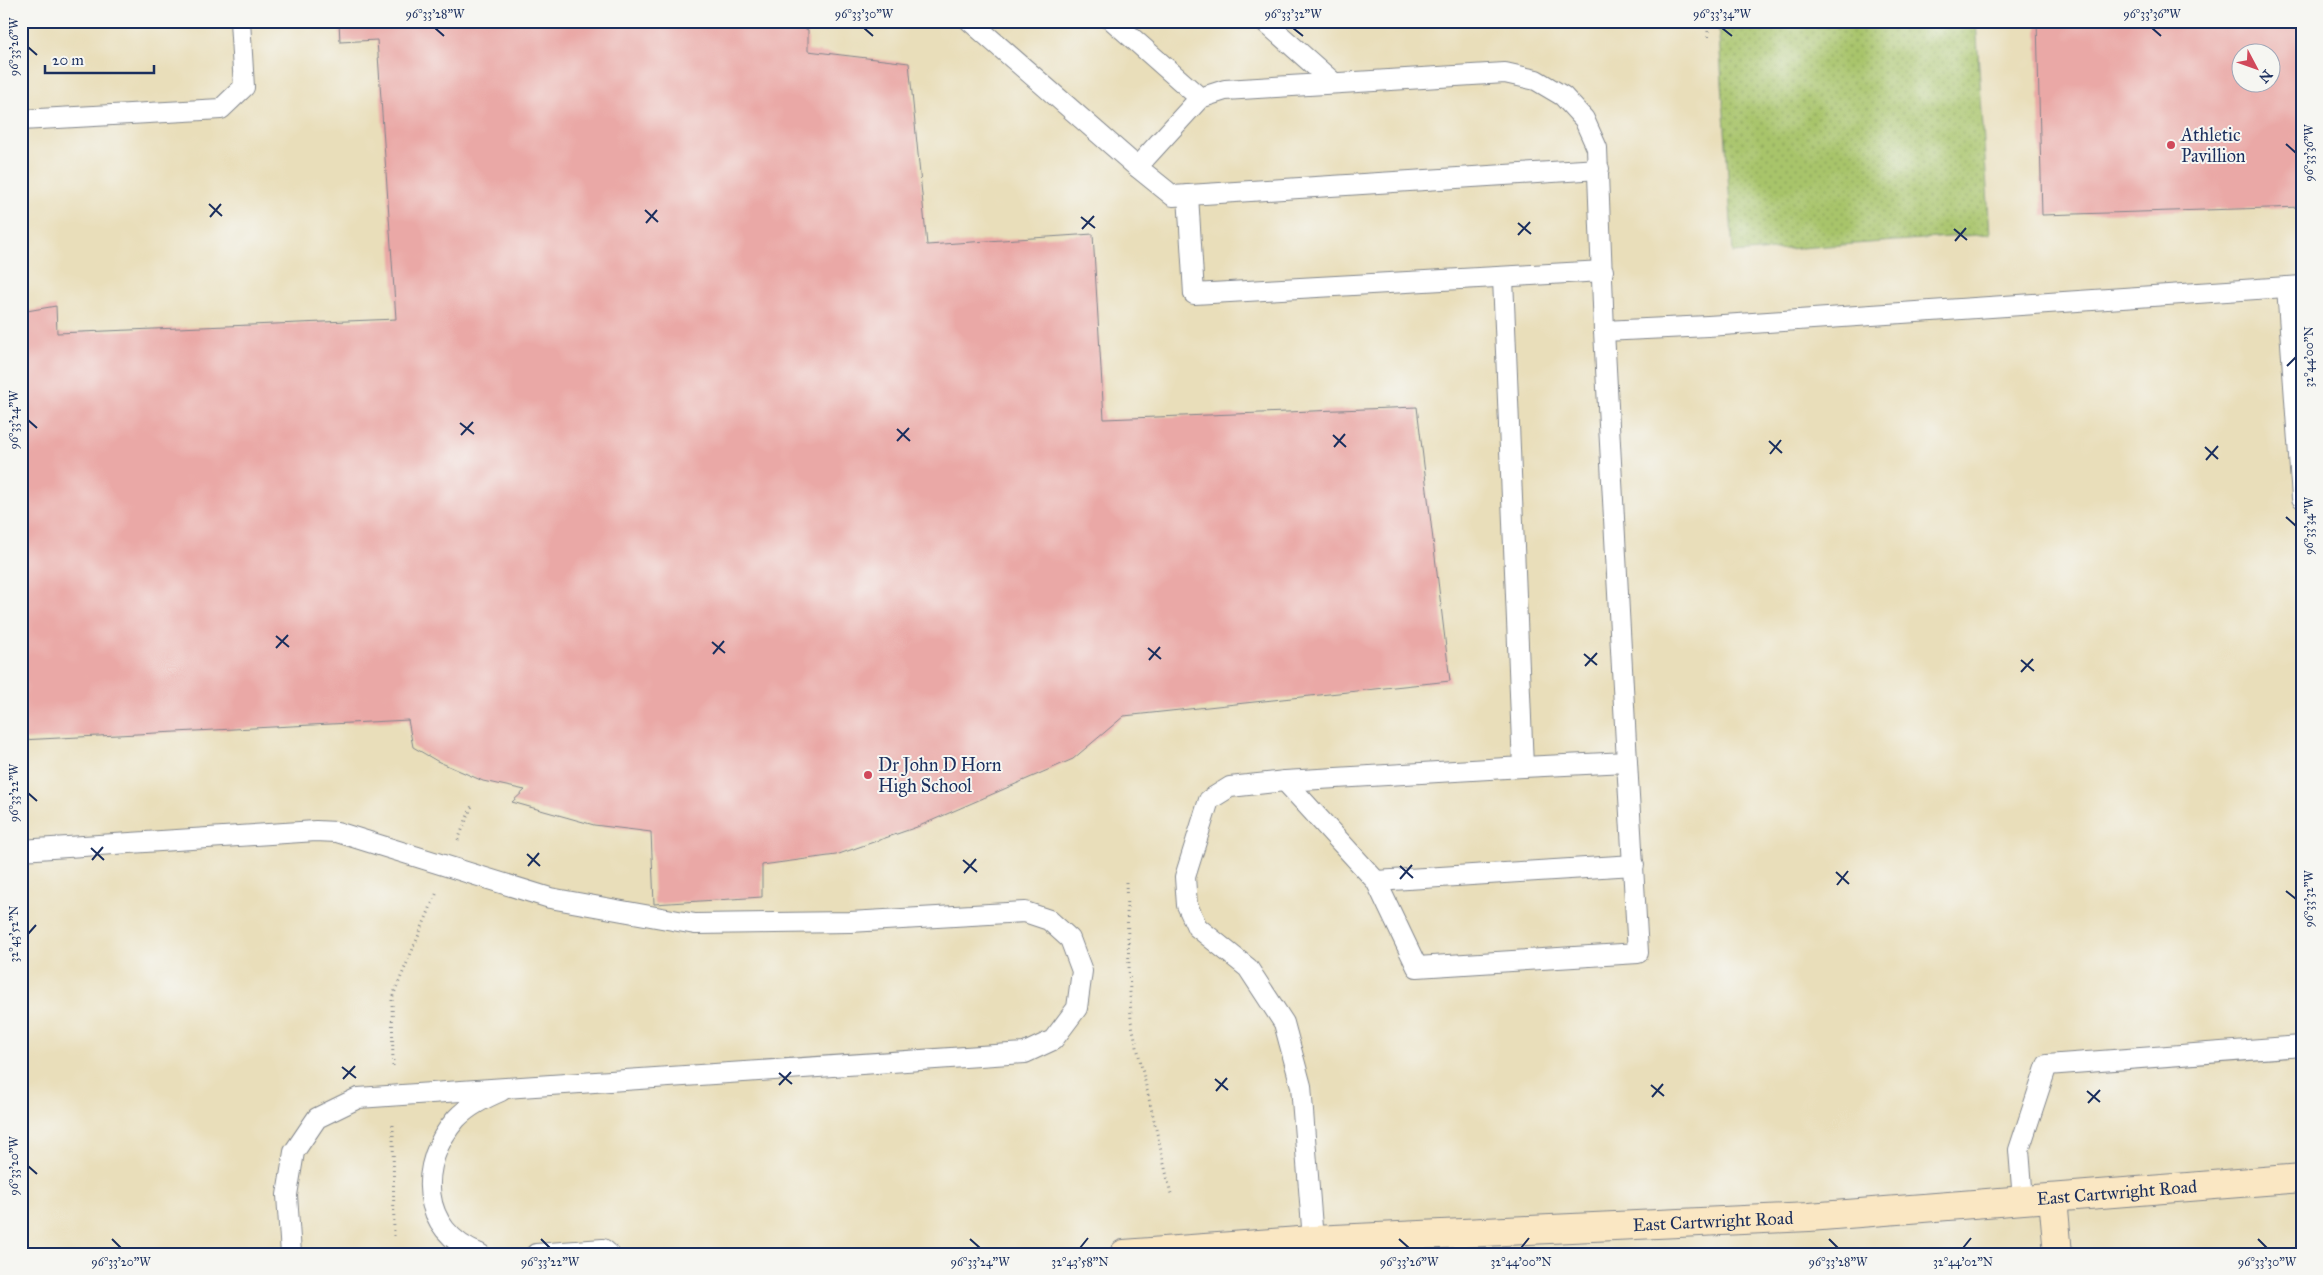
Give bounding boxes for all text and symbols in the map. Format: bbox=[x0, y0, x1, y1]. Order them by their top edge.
text: 96°33'28"W bbox=[406, 7, 465, 21]
text: 96°33'30"W bbox=[835, 7, 894, 21]
text: 96°33'32"W bbox=[1264, 7, 1322, 21]
text: 96°33'34"W bbox=[1693, 7, 1752, 21]
text: 96°33'36"W bbox=[2123, 7, 2181, 21]
text: 96°33'26"W bbox=[7, 17, 21, 76]
scale bar bbox=[45, 42, 154, 74]
north arrow bbox=[2230, 42, 2280, 92]
text: 20 m bbox=[52, 51, 84, 69]
text: N bbox=[2255, 66, 2276, 86]
place label: Athletic Pavillion bbox=[2180, 124, 2246, 167]
text: 96°33'36"W bbox=[2302, 124, 2316, 182]
marker: Athletic Pavillion bbox=[2165, 139, 2177, 151]
text: 32°44'00"N bbox=[2302, 326, 2316, 388]
text: 96°33'24"W bbox=[7, 390, 21, 450]
text: 96°33'34"W bbox=[2302, 496, 2316, 555]
place label: Dr John D Horn High School bbox=[878, 754, 1002, 798]
text: 96°33'22"W bbox=[7, 763, 21, 822]
marker: Dr John D Horn High School bbox=[862, 769, 874, 781]
text: 96°33'32"W bbox=[2302, 870, 2316, 928]
text: 32°43'52"N bbox=[7, 906, 21, 962]
text: 96°33'20"W bbox=[7, 1136, 21, 1196]
street label: East Cartwright Road bbox=[2036, 1175, 2198, 1210]
street label: East Cartwright Road bbox=[1632, 1207, 1794, 1236]
text: 96°33'20"W bbox=[91, 1255, 151, 1269]
text: 96°33'22"W bbox=[521, 1255, 580, 1269]
text: 96°33'24"W bbox=[950, 1255, 1010, 1269]
text: 32°43'58"N bbox=[1051, 1255, 1109, 1269]
text: 96°33'26"W bbox=[1380, 1255, 1439, 1269]
text: 32°44'00"N bbox=[1490, 1255, 1552, 1269]
text: 96°33'28"W bbox=[1809, 1255, 1868, 1269]
text: 32°44'02"N bbox=[1933, 1255, 1993, 1269]
text: 96°33'30"W bbox=[2238, 1255, 2297, 1269]

